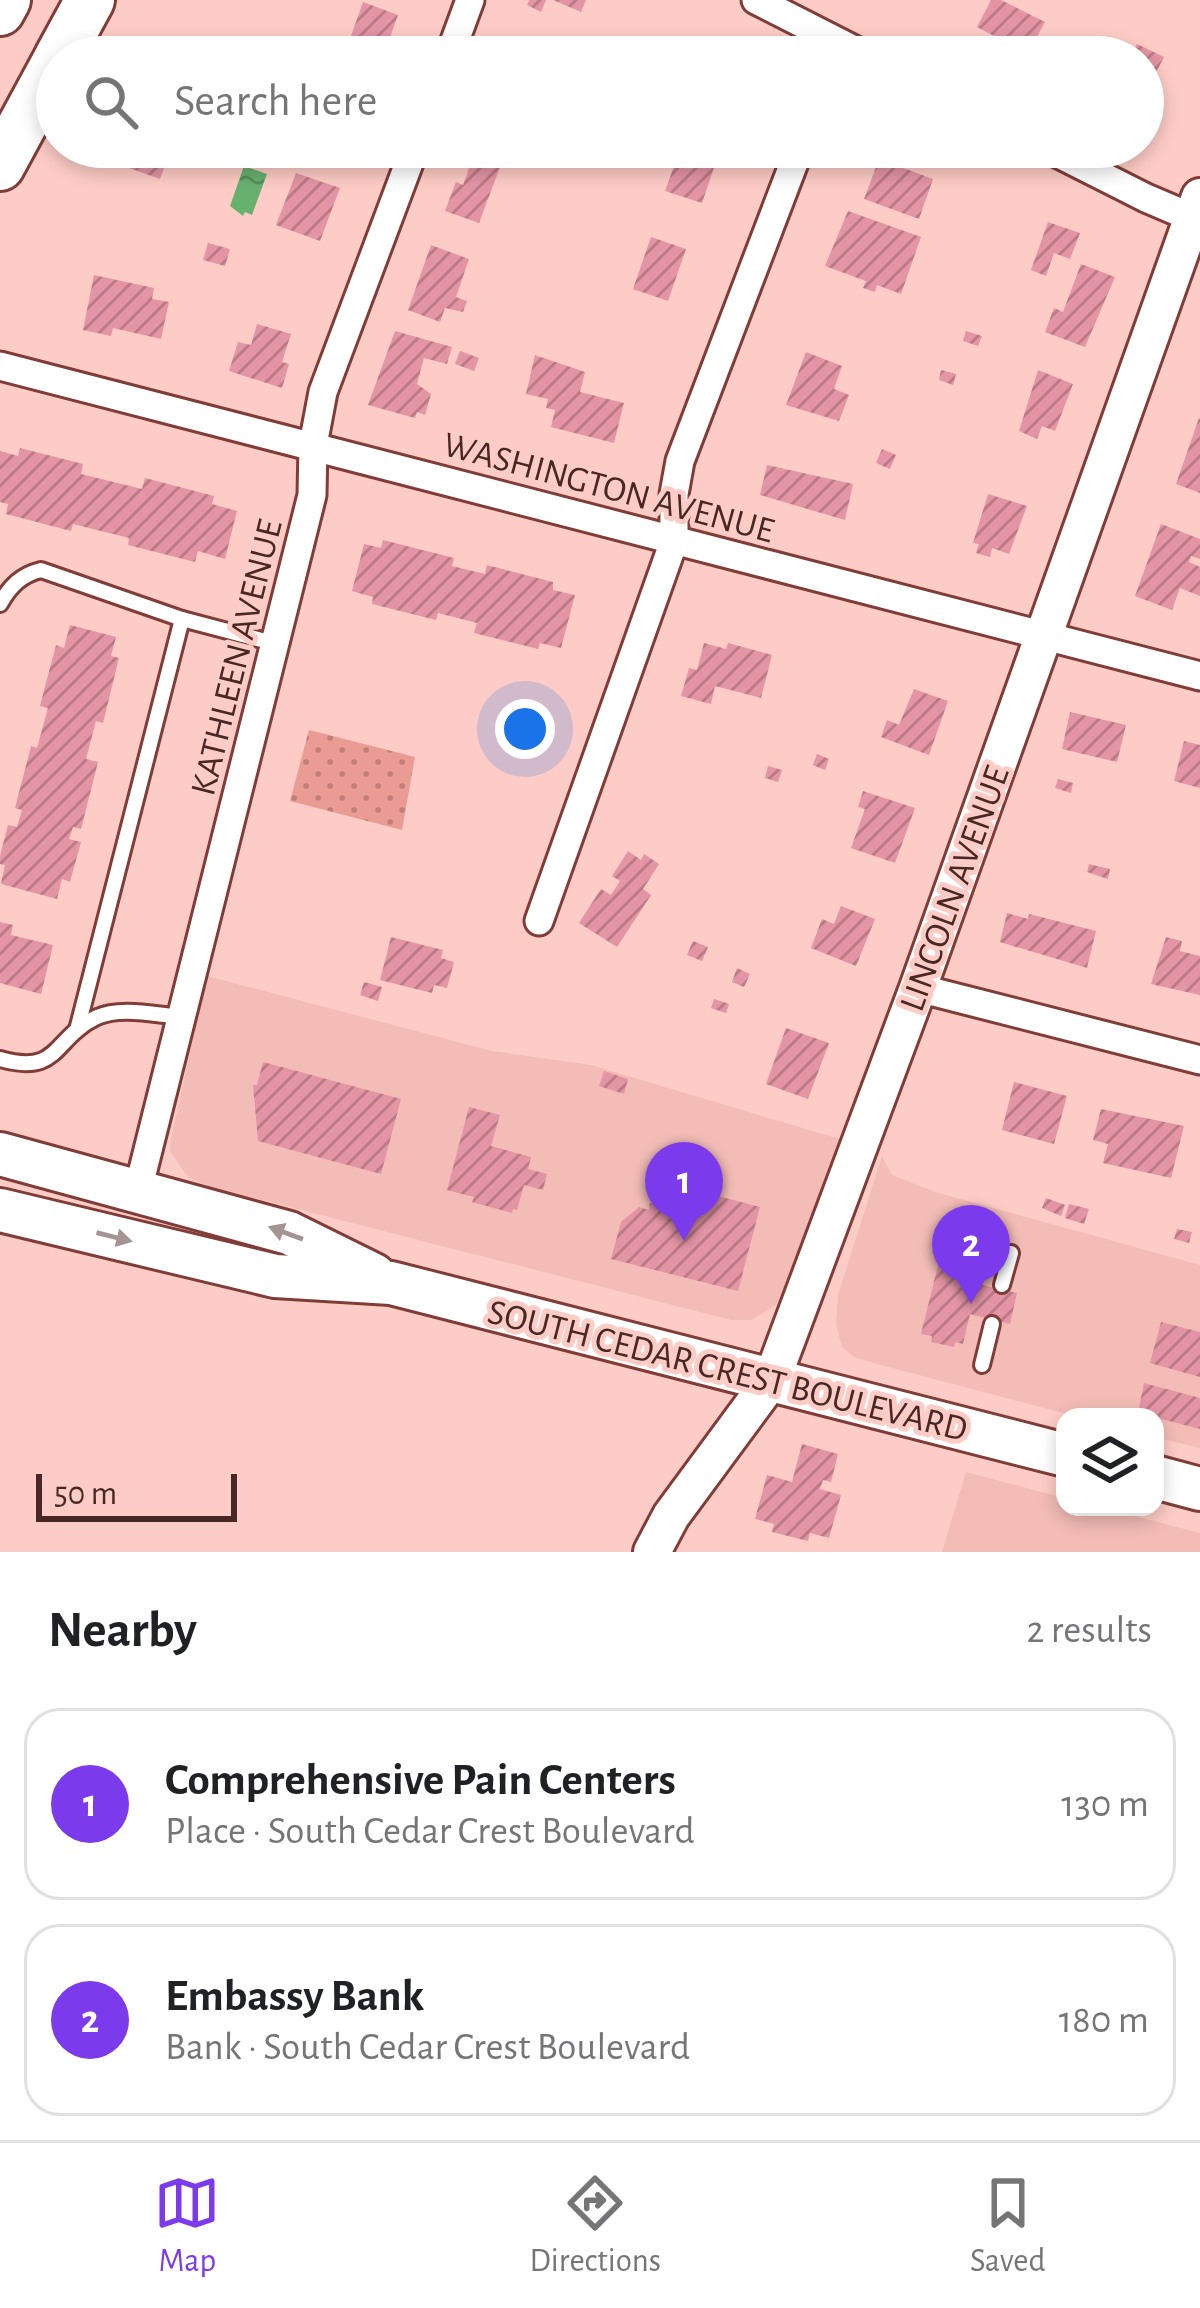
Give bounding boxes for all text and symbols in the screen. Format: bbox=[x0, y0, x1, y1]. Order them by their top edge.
search box bbox=[36, 36, 1164, 168]
icon: search bbox=[78, 69, 144, 135]
text: Search here bbox=[174, 79, 377, 124]
street label: WASHINGTON AVENUE bbox=[439, 426, 778, 549]
street label: KATHLEEN AVENUE bbox=[185, 516, 289, 799]
your location bbox=[495, 699, 555, 759]
street label: LINCOLN AVENUE bbox=[894, 761, 1016, 1016]
pin: 1 bbox=[645, 1142, 723, 1241]
pin: 2 bbox=[932, 1205, 1010, 1304]
one-way arrow bbox=[267, 1223, 303, 1242]
one-way arrow bbox=[95, 1228, 132, 1247]
street label: SOUTH CEDAR CREST BOULEVARD bbox=[484, 1294, 971, 1448]
map controls bbox=[1056, 1408, 1164, 1516]
button: layers bbox=[1056, 1408, 1164, 1516]
scale bar bbox=[36, 1468, 237, 1521]
text: 50 m bbox=[54, 1478, 117, 1511]
text: Nearby bbox=[48, 1605, 197, 1656]
text: 2 results bbox=[1026, 1611, 1152, 1650]
text: Comprehensive Pain Centers bbox=[165, 1758, 676, 1803]
text: 1 bbox=[83, 1785, 97, 1824]
text: 130 m bbox=[1061, 1785, 1149, 1824]
text: Place · South Cedar Crest Boulevard bbox=[165, 1812, 695, 1851]
text: Embassy Bank bbox=[165, 1974, 424, 2019]
text: 2 bbox=[81, 2001, 99, 2040]
text: 180 m bbox=[1059, 2001, 1149, 2040]
text: Bank · South Cedar Crest Boulevard bbox=[165, 2028, 690, 2067]
tab: Map bbox=[154, 2170, 220, 2282]
tab: Directions bbox=[529, 2170, 661, 2282]
tab: Saved bbox=[970, 2170, 1045, 2282]

